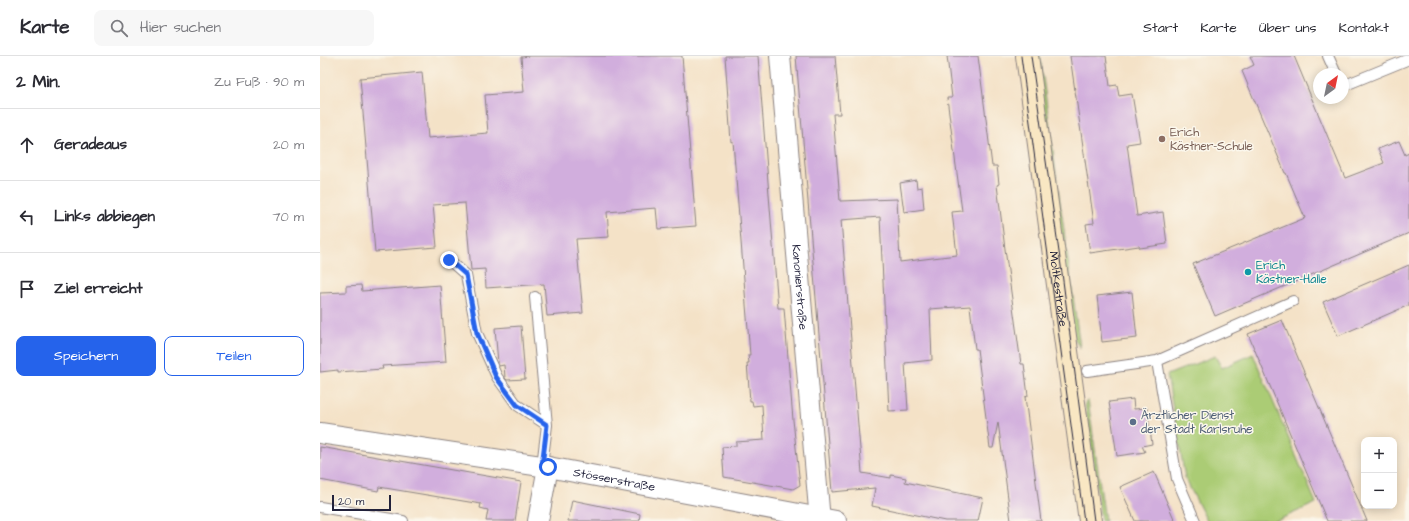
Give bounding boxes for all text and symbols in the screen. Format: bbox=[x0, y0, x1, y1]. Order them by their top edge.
search box bbox=[94, 10, 374, 46]
text: Karte bbox=[20, 14, 70, 41]
icon: search bbox=[108, 17, 130, 39]
text: Hier suchen bbox=[140, 17, 221, 38]
text: Start bbox=[1143, 18, 1178, 38]
text: Karte bbox=[1200, 18, 1237, 38]
text: Über uns bbox=[1259, 18, 1317, 38]
text: Kontakt bbox=[1339, 18, 1389, 38]
north arrow bbox=[1313, 68, 1349, 104]
text: 2 Min. bbox=[16, 70, 60, 94]
text: Zu Fuß · 90 m bbox=[214, 73, 304, 91]
place label: Erich Kästner-Schule bbox=[1170, 124, 1253, 155]
icon: ahead bbox=[16, 134, 38, 156]
text: Geradeaus bbox=[54, 134, 127, 155]
marker: Erich Kästner-Schule bbox=[1157, 134, 1167, 144]
text: 20 m bbox=[273, 136, 304, 154]
icon: left bbox=[16, 206, 38, 228]
text: Links abbiegen bbox=[54, 206, 155, 227]
text: 70 m bbox=[272, 208, 304, 226]
street label: Kanonierstraße bbox=[787, 244, 812, 331]
street label: Moltkestraße bbox=[1045, 250, 1072, 328]
route end bbox=[440, 251, 458, 269]
place label: Erich Kästner-Halle bbox=[1256, 257, 1327, 288]
marker: Erich Kästner-Halle bbox=[1243, 267, 1253, 277]
icon: arrive bbox=[16, 278, 38, 300]
text: Ziel erreicht bbox=[54, 278, 143, 299]
button: Speichern bbox=[16, 336, 156, 376]
button: Teilen bbox=[164, 336, 304, 376]
place label: Ärztlicher Dienst der Stadt Karlsruhe bbox=[1141, 407, 1253, 438]
marker: Ärztlicher Dienst der Stadt Karlsruhe bbox=[1128, 417, 1138, 427]
map controls bbox=[1361, 437, 1397, 509]
button: + bbox=[1361, 437, 1397, 473]
route start bbox=[539, 458, 557, 476]
street label: Stösserstraße bbox=[572, 464, 657, 496]
button: − bbox=[1361, 473, 1397, 509]
scale bar bbox=[332, 493, 391, 512]
text: 20 m bbox=[338, 494, 364, 509]

